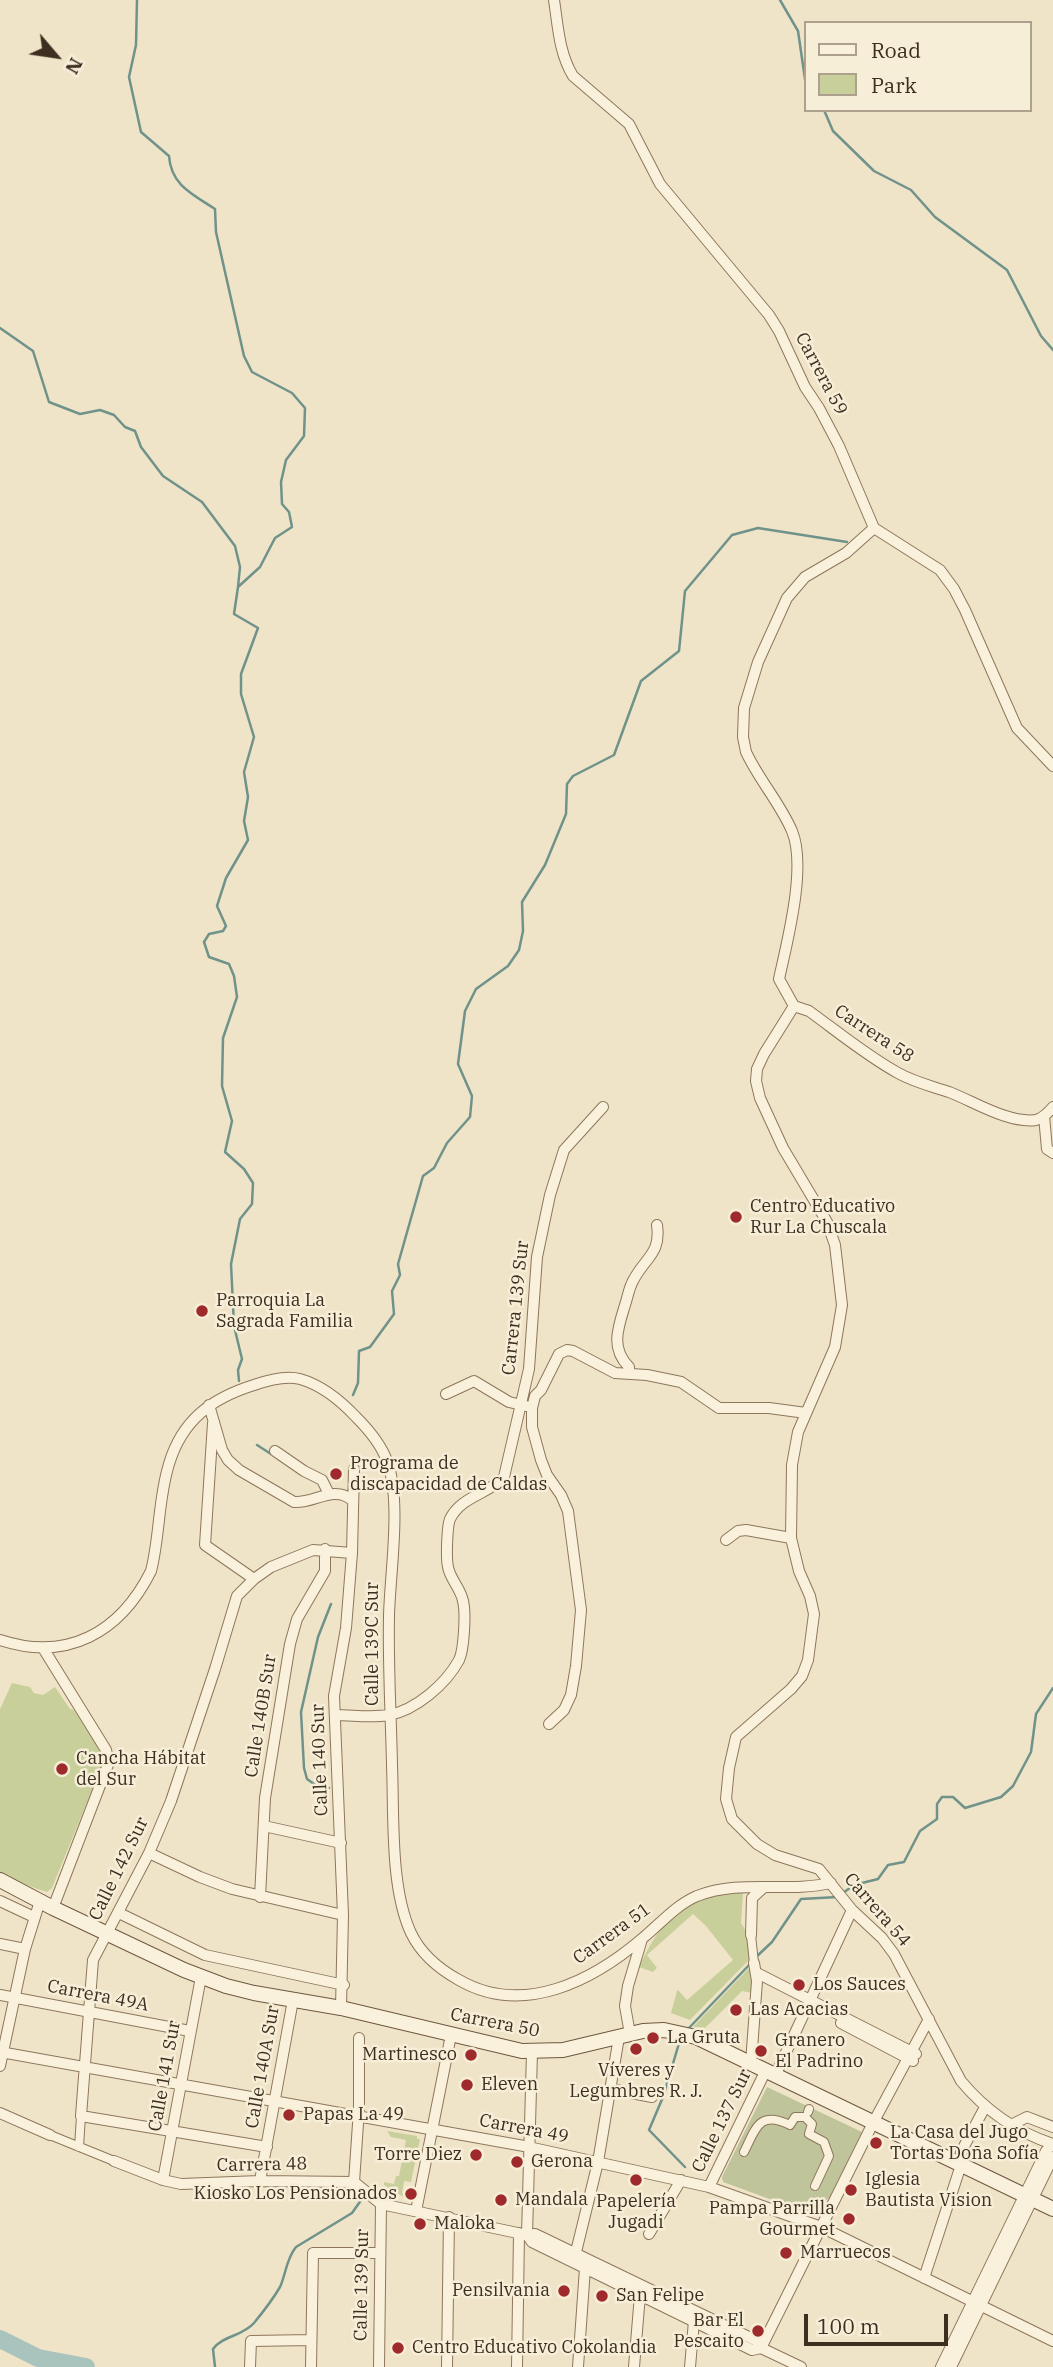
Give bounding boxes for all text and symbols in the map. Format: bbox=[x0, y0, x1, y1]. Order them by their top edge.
north arrow bbox=[21, 21, 91, 91]
legend bbox=[804, 21, 1032, 112]
text: Road bbox=[871, 36, 921, 64]
text: N bbox=[60, 54, 89, 79]
text: Park bbox=[871, 71, 917, 99]
street label: Carrera 59 bbox=[790, 329, 852, 419]
street label: Carrera 58 bbox=[830, 1000, 918, 1068]
place label: Centro Educativo Rur La Chuscala bbox=[750, 1196, 895, 1238]
marker: Centro Educativo Rur La Chuscala bbox=[728, 1209, 744, 1225]
street label: Carrera 139 Sur bbox=[498, 1240, 534, 1376]
place label: Parroquia La Sagrada Familia bbox=[216, 1290, 353, 1332]
marker: Parroquia La Sagrada Familia bbox=[194, 1303, 210, 1319]
place label: Programa de discapacidad de Caldas bbox=[350, 1453, 547, 1496]
marker: Programa de discapacidad de Caldas bbox=[328, 1466, 344, 1482]
street label: Calle 139C Sur bbox=[362, 1582, 384, 1706]
street label: Calle 140B Sur bbox=[241, 1653, 281, 1779]
street label: Calle 140 Sur bbox=[307, 1704, 333, 1816]
place label: Cancha Hábitat del Sur bbox=[76, 1748, 206, 1790]
marker: Cancha Hábitat del Sur bbox=[54, 1761, 70, 1777]
street label: Calle 142 Sur bbox=[85, 1814, 153, 1924]
street label: Carrera 54 bbox=[839, 1869, 915, 1951]
street label: Carrera 51 bbox=[569, 1899, 655, 1969]
place label: Los Sauces bbox=[813, 1974, 906, 1996]
street label: Carrera 49A bbox=[45, 1976, 151, 2016]
marker: Los Sauces bbox=[791, 1977, 807, 1993]
place label: Las Acacias bbox=[750, 1999, 848, 2021]
marker: Las Acacias bbox=[728, 2002, 744, 2018]
street label: Calle 140A Sur bbox=[242, 2004, 284, 2130]
street label: Carrera 50 bbox=[449, 2004, 541, 2042]
street label: Calle 141 Sur bbox=[145, 2019, 185, 2133]
place label: La Gruta bbox=[667, 2027, 740, 2049]
marker: La Gruta bbox=[645, 2030, 661, 2046]
place label: Granero El Padrino bbox=[775, 2030, 863, 2072]
marker: Víveres y Legumbres R. J. bbox=[628, 2041, 644, 2057]
marker: Granero El Padrino bbox=[753, 2043, 769, 2059]
place label: Martinesco bbox=[362, 2044, 457, 2066]
marker: Martinesco bbox=[463, 2047, 479, 2063]
place label: Víveres y Legumbres R. J. bbox=[569, 2060, 703, 2102]
street label: Calle 137 Sur bbox=[688, 2066, 756, 2176]
place label: Eleven bbox=[481, 2074, 538, 2096]
marker: Eleven bbox=[459, 2077, 475, 2093]
place label: Papas La 49 bbox=[303, 2104, 404, 2126]
marker: Papas La 49 bbox=[281, 2107, 297, 2123]
street label: Carrera 49 bbox=[478, 2110, 570, 2148]
place label: La Casa del Jugo Tortas Doña Sofía bbox=[890, 2122, 1039, 2164]
marker: La Casa del Jugo Tortas Doña Sofía bbox=[868, 2135, 884, 2151]
place label: Torre Diez bbox=[374, 2144, 462, 2166]
marker: Torre Diez bbox=[468, 2147, 484, 2163]
place label: Gerona bbox=[531, 2151, 593, 2173]
street label: Carrera 48 bbox=[217, 2153, 307, 2177]
marker: Gerona bbox=[509, 2154, 525, 2170]
place label: Iglesia Bautista Vision bbox=[865, 2169, 992, 2212]
marker: Papelería Jugadi bbox=[628, 2172, 644, 2188]
marker: Iglesia Bautista Vision bbox=[843, 2182, 859, 2198]
place label: Kiosko Los Pensionados bbox=[193, 2183, 397, 2205]
marker: Kiosko Los Pensionados bbox=[403, 2186, 419, 2202]
place label: Mandala bbox=[515, 2189, 588, 2211]
place label: Papelería Jugadi bbox=[596, 2191, 676, 2234]
marker: Mandala bbox=[493, 2192, 509, 2208]
place label: Pampa Parrilla Gourmet bbox=[709, 2198, 835, 2240]
marker: Pampa Parrilla Gourmet bbox=[841, 2211, 857, 2227]
place label: Maloka bbox=[434, 2213, 495, 2235]
marker: Maloka bbox=[412, 2216, 428, 2232]
street label: Calle 139 Sur bbox=[350, 2229, 374, 2341]
place label: Marruecos bbox=[800, 2242, 891, 2264]
marker: Marruecos bbox=[778, 2245, 794, 2261]
place label: Pensilvania bbox=[452, 2280, 550, 2302]
marker: Pensilvania bbox=[556, 2283, 572, 2299]
place label: San Felipe bbox=[616, 2285, 704, 2307]
marker: San Felipe bbox=[594, 2288, 610, 2304]
scale bar bbox=[808, 2300, 951, 2344]
place label: Bar El Pescaito bbox=[673, 2310, 744, 2352]
text: 100 m bbox=[817, 2312, 880, 2340]
marker: Bar El Pescaito bbox=[750, 2323, 766, 2339]
place label: Centro Educativo Cokolandia bbox=[412, 2337, 657, 2359]
marker: Centro Educativo Cokolandia bbox=[390, 2340, 406, 2356]

